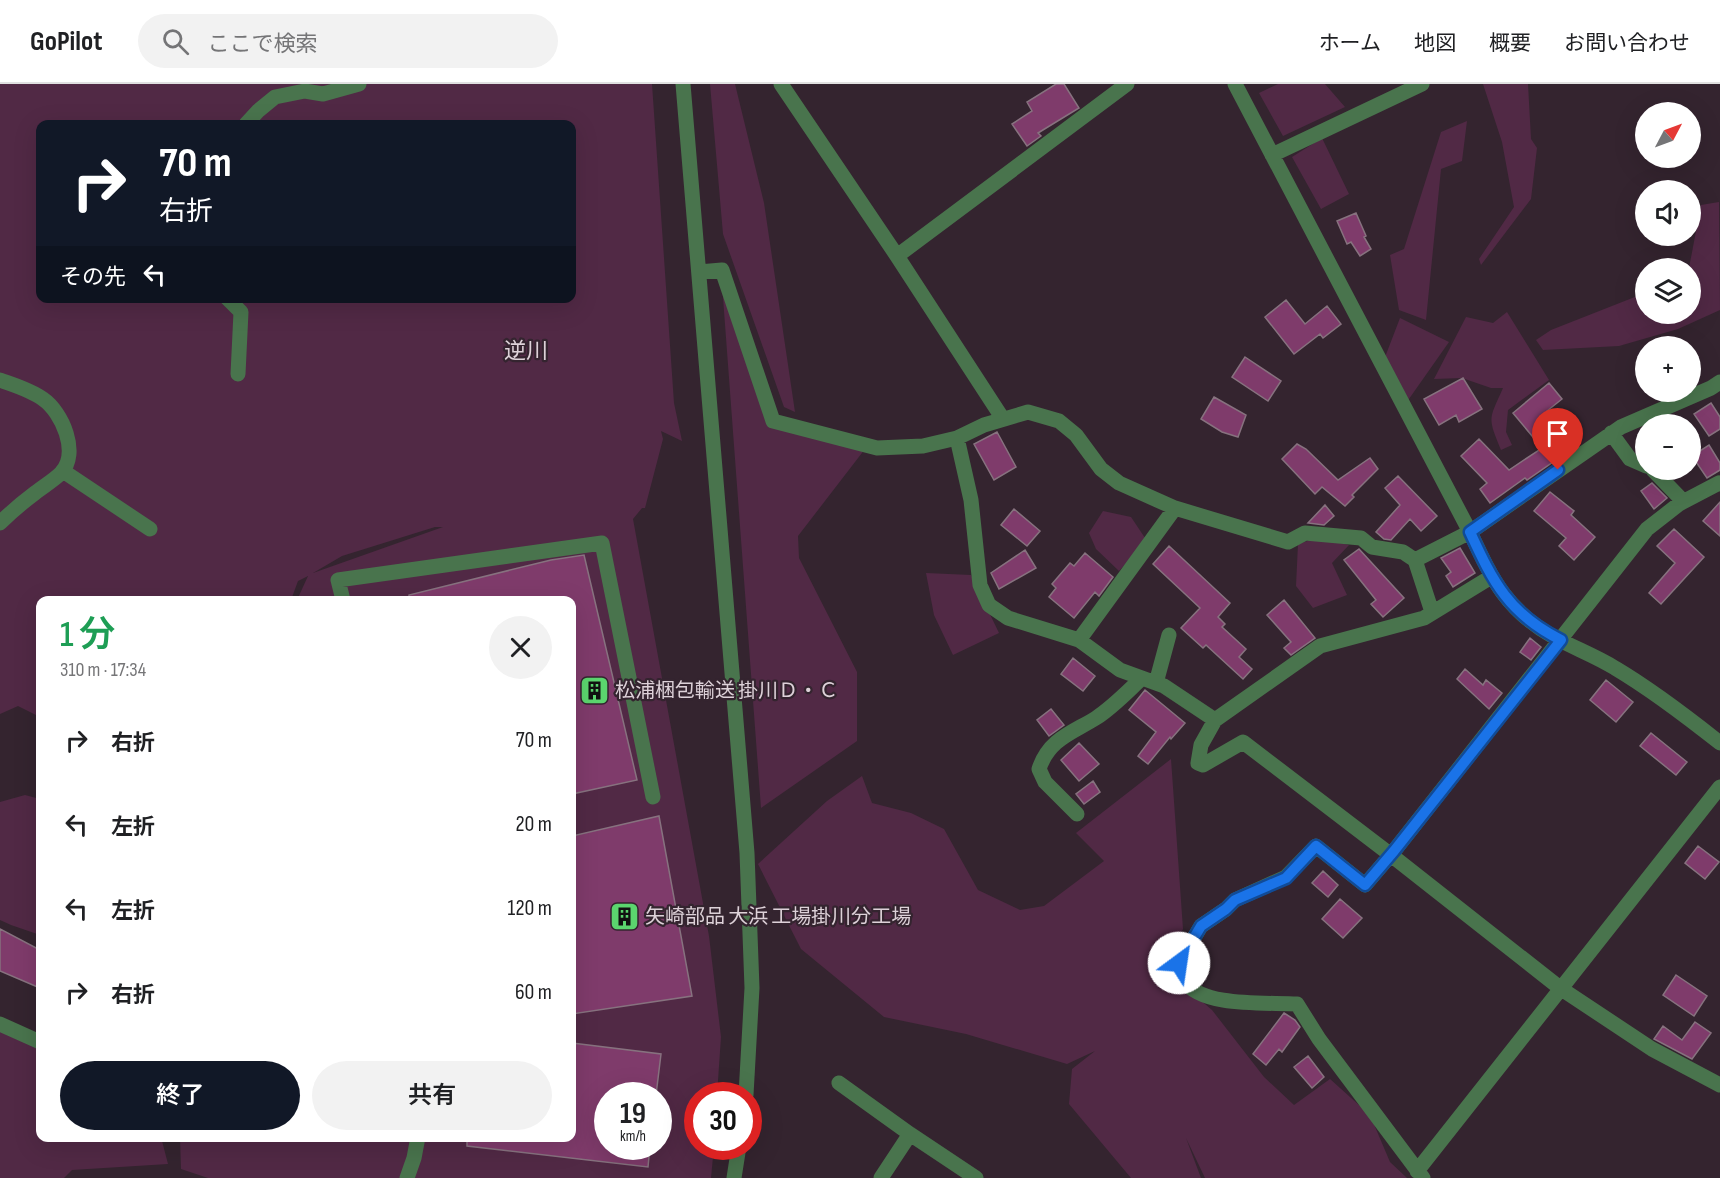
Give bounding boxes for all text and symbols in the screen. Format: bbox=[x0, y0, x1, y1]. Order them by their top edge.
search box bbox=[138, 14, 558, 68]
text: GoPilot bbox=[30, 25, 102, 58]
icon: search bbox=[159, 25, 192, 58]
text: ここで検索 bbox=[207, 31, 317, 58]
text: ホーム bbox=[1319, 31, 1381, 56]
text: 地図 bbox=[1414, 31, 1456, 56]
text: 概要 bbox=[1489, 31, 1531, 56]
text: お問い合わせ bbox=[1564, 31, 1690, 56]
north arrow bbox=[1635, 102, 1701, 168]
map controls bbox=[1635, 102, 1701, 480]
text: 70 m bbox=[159, 138, 232, 189]
icon: right bbox=[60, 144, 138, 222]
button: sound bbox=[1635, 180, 1701, 246]
text: 右折 bbox=[159, 196, 213, 228]
icon: left bbox=[138, 258, 171, 291]
button: layers bbox=[1635, 258, 1701, 324]
text: その先 bbox=[60, 264, 126, 291]
button: + bbox=[1635, 336, 1701, 402]
district label: 逆川 bbox=[504, 338, 548, 365]
pin bbox=[1532, 408, 1583, 470]
button: − bbox=[1635, 414, 1701, 480]
icon: arrive bbox=[1541, 417, 1574, 450]
text: 1 分 bbox=[60, 614, 115, 657]
button: close bbox=[489, 616, 552, 679]
text: 310 m · 17:34 bbox=[60, 658, 146, 682]
building icon: 松浦梱包輸送 掛川Ｄ・Ｃ bbox=[578, 674, 610, 706]
place label: 松浦梱包輸送 掛川Ｄ・Ｃ bbox=[615, 679, 838, 703]
icon: right bbox=[60, 724, 93, 757]
text: 70 m bbox=[516, 727, 552, 754]
text: 右折 bbox=[111, 730, 155, 757]
icon: left bbox=[60, 808, 93, 841]
text: 20 m bbox=[516, 811, 552, 838]
text: 左折 bbox=[111, 814, 155, 841]
icon: left bbox=[60, 892, 93, 925]
text: 120 m bbox=[508, 895, 552, 922]
text: 左折 bbox=[111, 898, 155, 925]
building icon: 矢崎部品 大浜 工場掛川分工場 bbox=[608, 900, 640, 932]
place label: 矢崎部品 大浜 工場掛川分工場 bbox=[645, 905, 911, 929]
position arrow bbox=[1147, 931, 1211, 995]
icon: right bbox=[60, 976, 93, 1009]
text: 60 m bbox=[515, 979, 552, 1006]
text: 右折 bbox=[111, 982, 155, 1009]
button: 終了 bbox=[60, 1061, 300, 1130]
button: 共有 bbox=[312, 1061, 552, 1130]
speed limit sign: 30 bbox=[684, 1082, 762, 1160]
text: 19 bbox=[620, 1096, 646, 1132]
text: km/h bbox=[620, 1127, 646, 1146]

